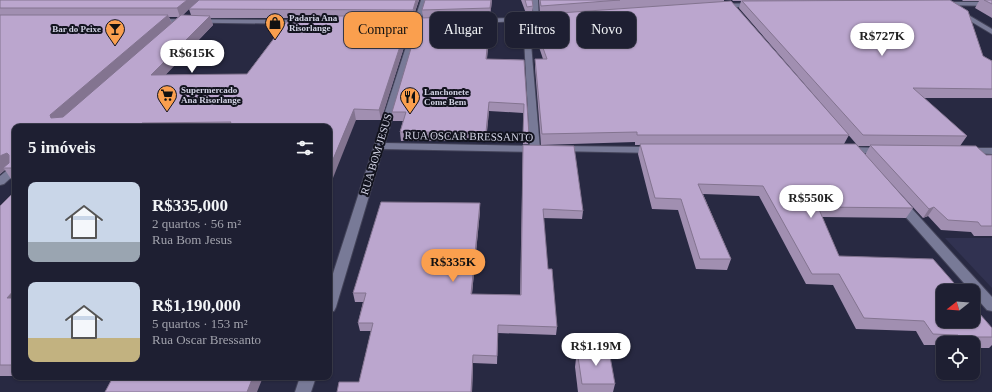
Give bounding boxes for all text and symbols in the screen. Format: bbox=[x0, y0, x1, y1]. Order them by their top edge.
shop icon: Padaria Ana Risorlange bbox=[264, 12, 286, 40]
chip: Comprar bbox=[344, 12, 422, 48]
chip: Alugar bbox=[430, 12, 497, 48]
chip: Filtros bbox=[505, 12, 569, 48]
chip: Novo bbox=[577, 12, 636, 48]
place label: Padaria Ana Risorlange bbox=[289, 13, 338, 33]
bar icon: Bar do Peixe bbox=[104, 18, 126, 46]
pin: R$727K bbox=[849, 23, 915, 57]
place label: Bar do Peixe bbox=[52, 24, 101, 34]
text: R$727K bbox=[859, 28, 905, 43]
pin: R$615K bbox=[159, 40, 225, 74]
text: R$615K bbox=[169, 45, 215, 60]
supermarket icon: Supermercado Ana Risorlange bbox=[156, 84, 178, 112]
place label: Supermercado Ana Risorlange bbox=[181, 85, 241, 105]
restaurant icon: Lanchonete Come Bem bbox=[399, 86, 421, 114]
place label: Lanchonete Come Bem bbox=[424, 87, 469, 107]
street label: RUA BOM JESUS bbox=[358, 112, 394, 196]
street label: RUA OSCAR BRESSANTO bbox=[405, 129, 534, 143]
icon: filters bbox=[294, 137, 316, 159]
text: 5 imóveis bbox=[28, 138, 96, 157]
pin: R$550K bbox=[778, 185, 844, 219]
text: R$550K bbox=[788, 190, 834, 205]
text: R$335,000 bbox=[152, 196, 228, 215]
icon: home bbox=[60, 198, 108, 246]
text: 2 quartos · 56 m² bbox=[152, 216, 241, 231]
text: Rua Bom Jesus bbox=[152, 232, 232, 247]
pin: R$335K bbox=[420, 249, 486, 283]
text: R$335K bbox=[430, 254, 476, 269]
north arrow bbox=[936, 284, 980, 328]
map controls bbox=[936, 284, 980, 380]
text: R$1,190,000 bbox=[152, 296, 241, 315]
icon: home bbox=[60, 298, 108, 346]
text: 5 quartos · 153 m² bbox=[152, 316, 248, 331]
text: Rua Oscar Bressanto bbox=[152, 332, 261, 347]
pin: R$1.19M bbox=[559, 333, 633, 367]
button: locate bbox=[936, 336, 980, 380]
text: R$1.19M bbox=[571, 338, 621, 353]

